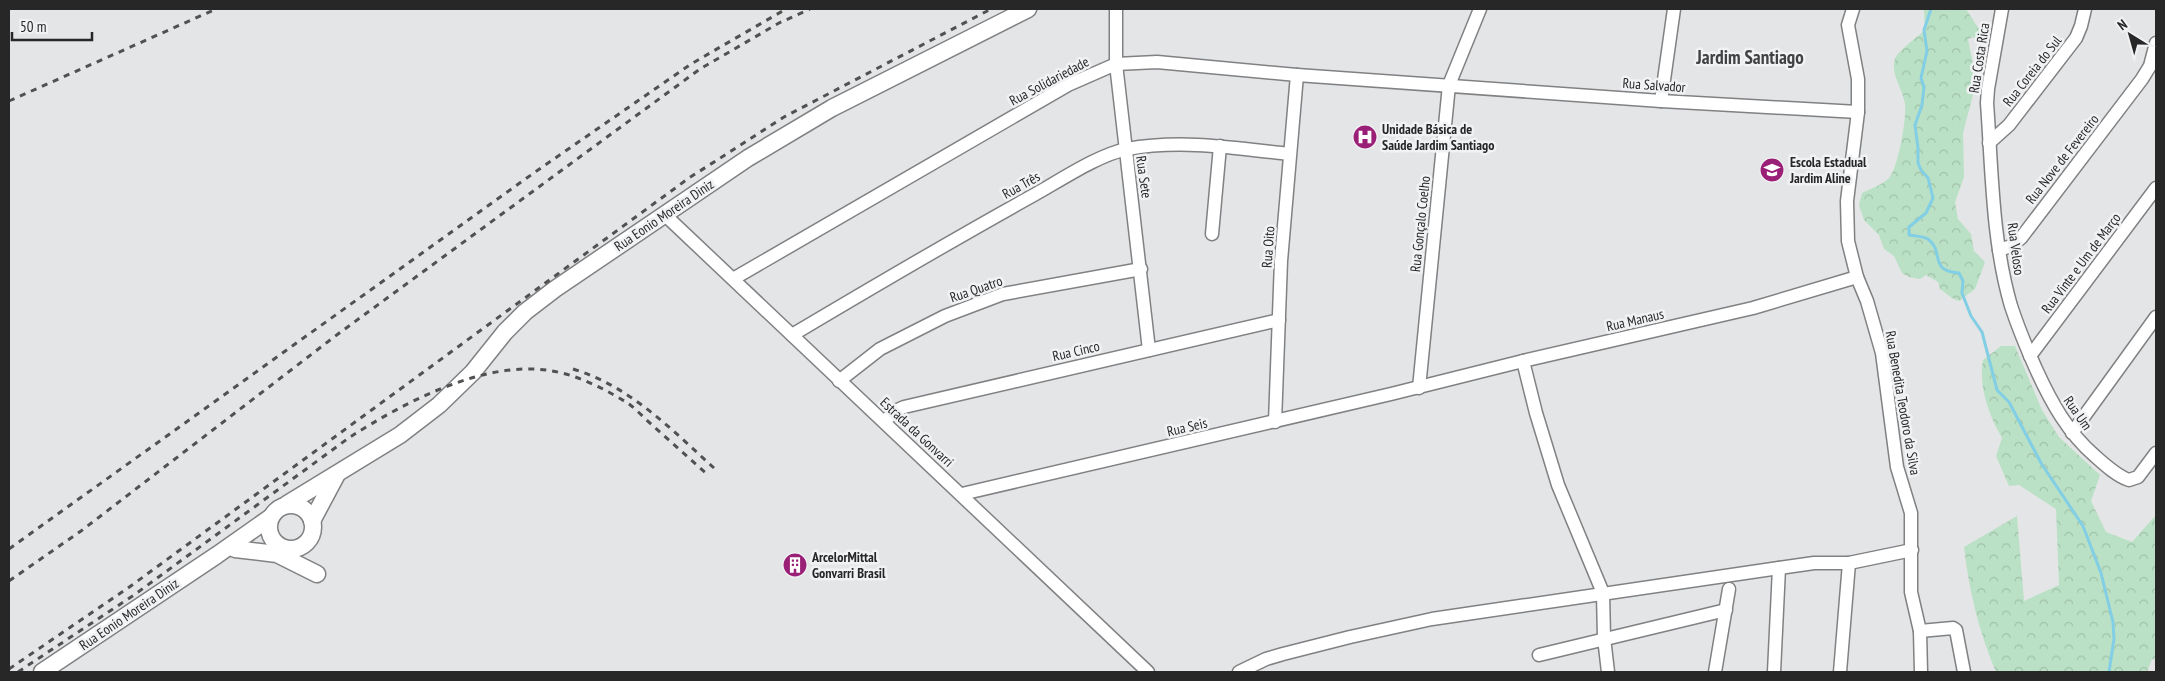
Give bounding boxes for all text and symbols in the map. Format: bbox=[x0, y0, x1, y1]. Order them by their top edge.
scale bar bbox=[12, 10, 92, 42]
north arrow bbox=[2105, 10, 2155, 60]
text: N bbox=[2114, 15, 2131, 34]
text: 50 m bbox=[20, 17, 46, 36]
street label: Rua Costa Rica bbox=[1965, 22, 1993, 94]
street label: Rua Coreia do Sul bbox=[1999, 31, 2066, 110]
district label: Jardim Santiago bbox=[1695, 45, 1804, 69]
street label: Rua Solidariedade bbox=[1006, 52, 1092, 109]
street label: Rua Salvador bbox=[1622, 74, 1686, 96]
street label: Rua Nove de Fevereiro bbox=[2021, 111, 2103, 207]
place label: Unidade Básica de Saúde Jardim Santiago bbox=[1382, 120, 1494, 154]
hospital icon: Unidade Básica de Saúde Jardim Santiago bbox=[1352, 124, 1378, 150]
place label: Escola Estadual Jardim Aline bbox=[1789, 153, 1867, 187]
street label: Rua Sete bbox=[1132, 155, 1156, 200]
school or university icon: Escola Estadual Jardim Aline bbox=[1759, 157, 1785, 183]
street label: Rua Três bbox=[999, 167, 1043, 203]
street label: Rua Eonio Moreira Diniz bbox=[611, 175, 717, 255]
street label: Rua Gonçalo Coelho bbox=[1406, 175, 1434, 273]
street label: Rua Vinte e Um de Março bbox=[2037, 209, 2125, 317]
street label: Rua Veloso bbox=[2003, 222, 2029, 276]
street label: Rua Oito bbox=[1258, 225, 1278, 269]
street label: Rua Quatro bbox=[947, 272, 1005, 306]
street label: Rua Manaus bbox=[1605, 305, 1666, 335]
street label: Rua Benedita Teodoro da Silva bbox=[1881, 329, 1925, 477]
street label: Rua Cinco bbox=[1051, 337, 1101, 365]
street label: Rua Um bbox=[2060, 392, 2096, 434]
street label: Estrada da Gonvarri bbox=[876, 393, 958, 471]
street label: Rua Seis bbox=[1165, 414, 1209, 440]
place label: ArcelorMittal Gonvarri Brasil bbox=[811, 548, 886, 582]
building icon: ArcelorMittal Gonvarri Brasil bbox=[782, 552, 808, 578]
street label: Rua Eonio Moreira Diniz bbox=[76, 574, 182, 654]

